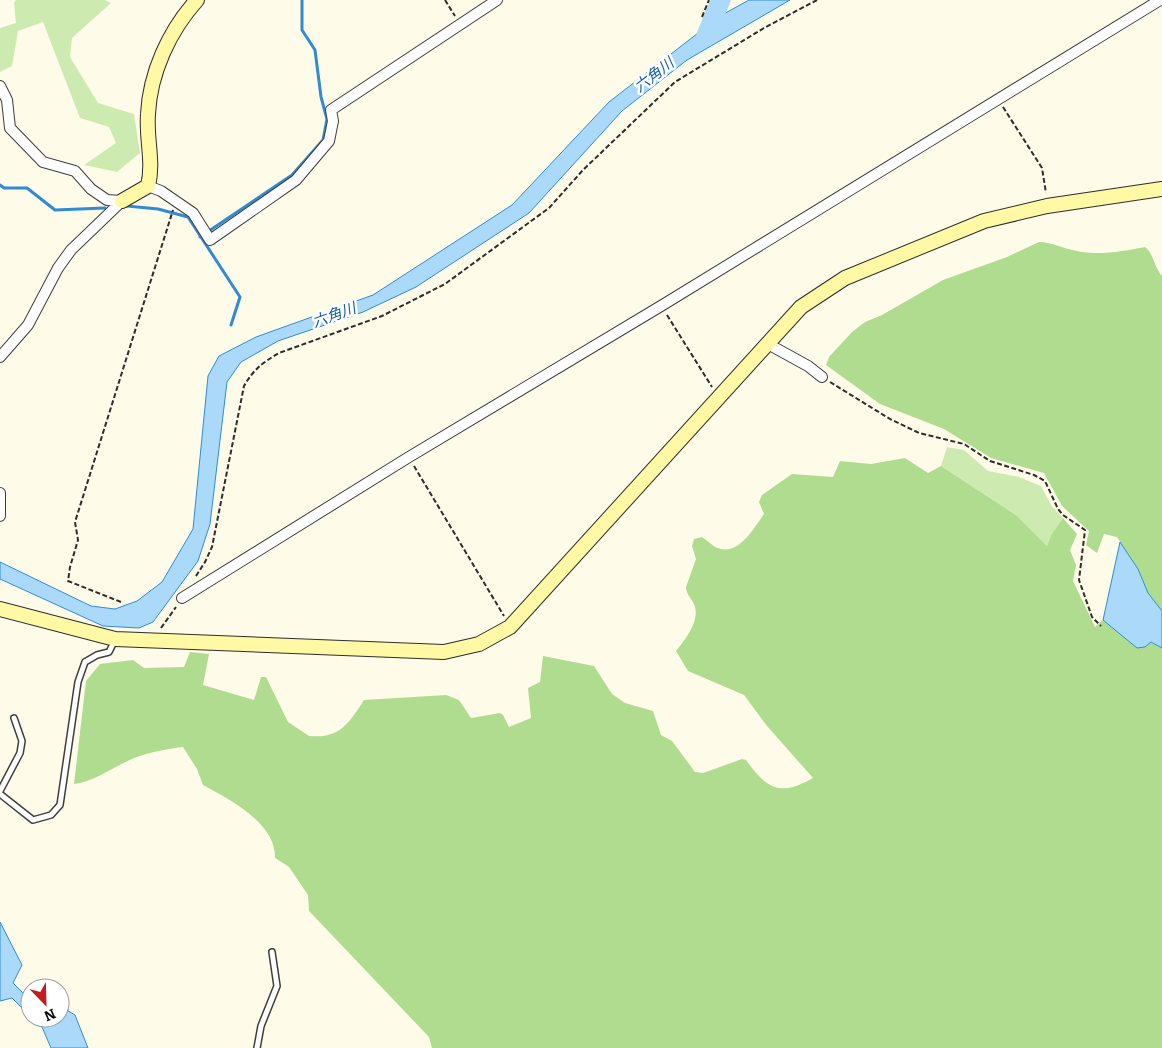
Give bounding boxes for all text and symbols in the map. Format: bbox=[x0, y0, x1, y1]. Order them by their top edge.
water label: 六角川 bbox=[631, 53, 679, 96]
water label: 六角川 bbox=[310, 298, 360, 331]
north arrow bbox=[20, 978, 70, 1028]
text: N bbox=[41, 1005, 58, 1025]

